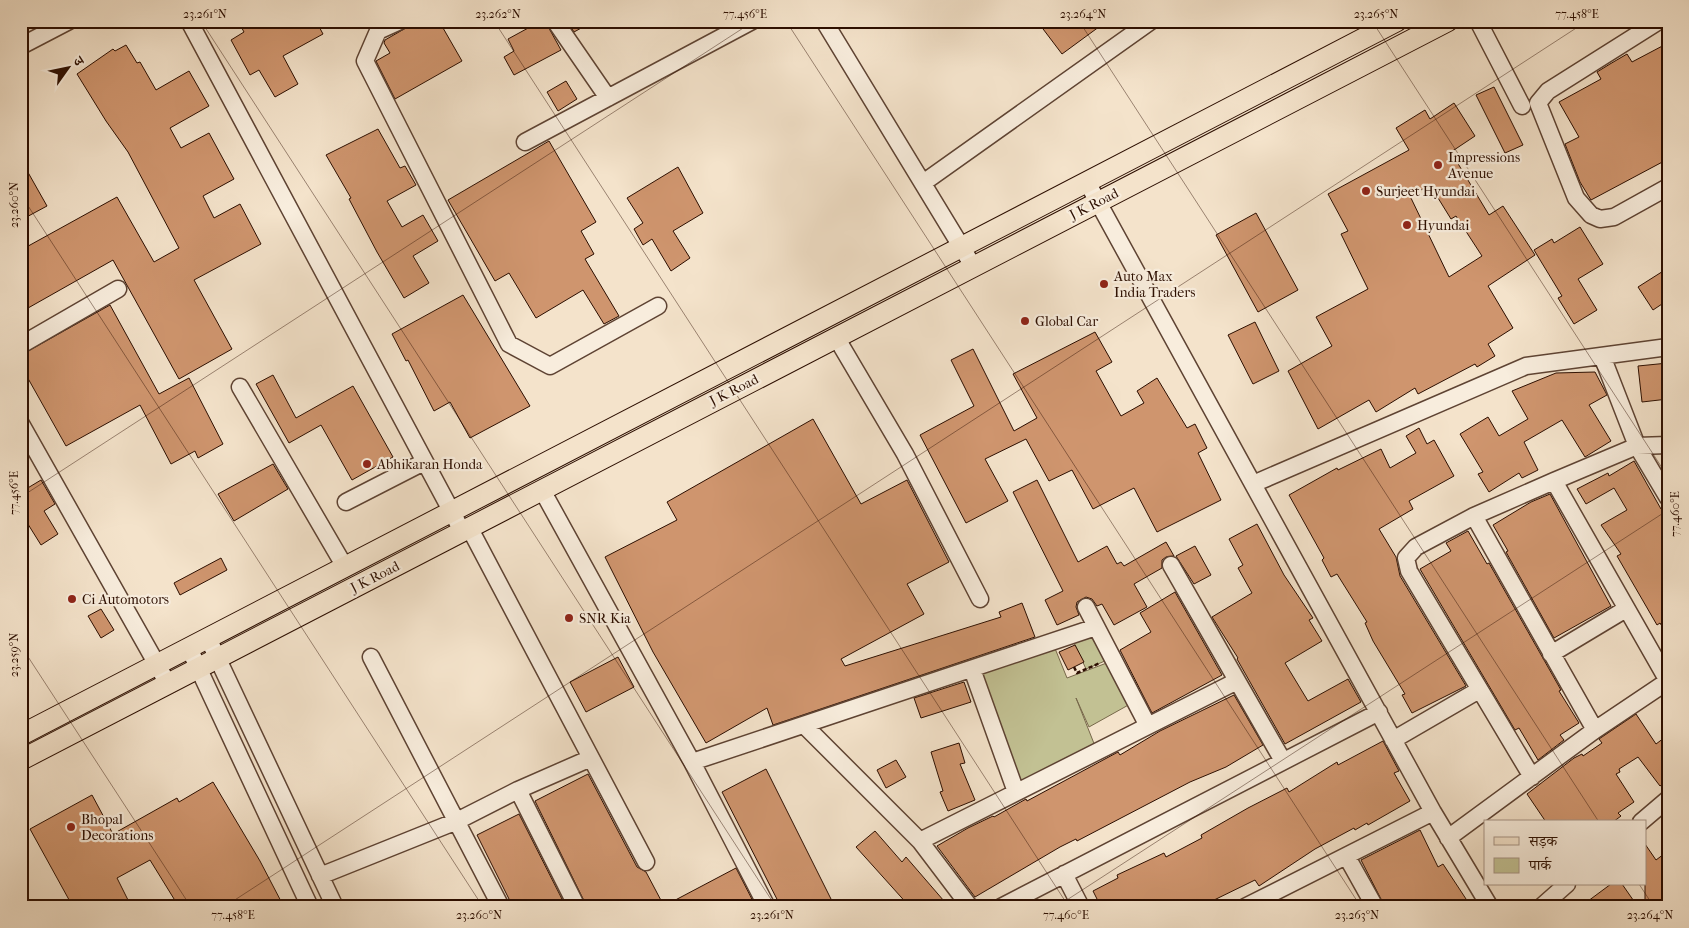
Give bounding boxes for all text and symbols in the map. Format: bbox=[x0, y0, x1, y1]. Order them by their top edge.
text: 23.261°N bbox=[183, 7, 227, 21]
text: 23.262°N bbox=[475, 7, 521, 21]
text: 77.456°E bbox=[723, 7, 767, 21]
text: 23.264°N bbox=[1060, 7, 1106, 21]
text: 23.265°N bbox=[1354, 7, 1398, 21]
text: 77.458°E bbox=[1555, 7, 1599, 21]
north arrow bbox=[42, 42, 92, 92]
text: उ bbox=[69, 53, 88, 70]
place label: Impressions Avenue bbox=[1447, 149, 1520, 182]
marker: Impressions Avenue bbox=[1432, 159, 1444, 171]
text: 23.260°N bbox=[7, 182, 21, 228]
place label: Surjeet Hyundai bbox=[1376, 183, 1475, 200]
street label: J K Road bbox=[1066, 184, 1122, 224]
marker: Surjeet Hyundai bbox=[1360, 185, 1372, 197]
place label: Hyundai bbox=[1417, 217, 1469, 234]
marker: Hyundai bbox=[1401, 219, 1413, 231]
place label: Auto Max India Traders bbox=[1113, 268, 1195, 301]
marker: Auto Max India Traders bbox=[1098, 278, 1110, 290]
place label: Global Car bbox=[1035, 313, 1098, 330]
marker: Global Car bbox=[1019, 315, 1031, 327]
street label: J K Road bbox=[706, 370, 762, 410]
place label: Abhikaran Honda bbox=[376, 456, 483, 473]
marker: Abhikaran Honda bbox=[361, 458, 373, 470]
text: 77.456°E bbox=[7, 471, 21, 515]
text: 77.460°E bbox=[1668, 491, 1682, 537]
street label: J K Road bbox=[347, 557, 403, 597]
place label: Ci Automotors bbox=[82, 591, 169, 608]
marker: Ci Automotors bbox=[66, 593, 78, 605]
place label: SNR Kia bbox=[579, 610, 631, 627]
marker: SNR Kia bbox=[563, 612, 575, 624]
text: 23.259°N bbox=[7, 633, 21, 677]
place label: Bhopal Decorations bbox=[81, 811, 154, 844]
legend bbox=[1484, 820, 1646, 886]
marker: Bhopal Decorations bbox=[65, 821, 77, 833]
text: सड़क bbox=[1528, 832, 1558, 850]
text: पार्क bbox=[1528, 856, 1552, 874]
text: 77.458°E bbox=[211, 908, 255, 922]
text: 23.260°N bbox=[456, 908, 502, 922]
text: 23.261°N bbox=[750, 908, 794, 922]
text: 77.460°E bbox=[1043, 908, 1089, 922]
text: 23.263°N bbox=[1335, 908, 1379, 922]
text: 23.264°N bbox=[1627, 908, 1673, 922]

